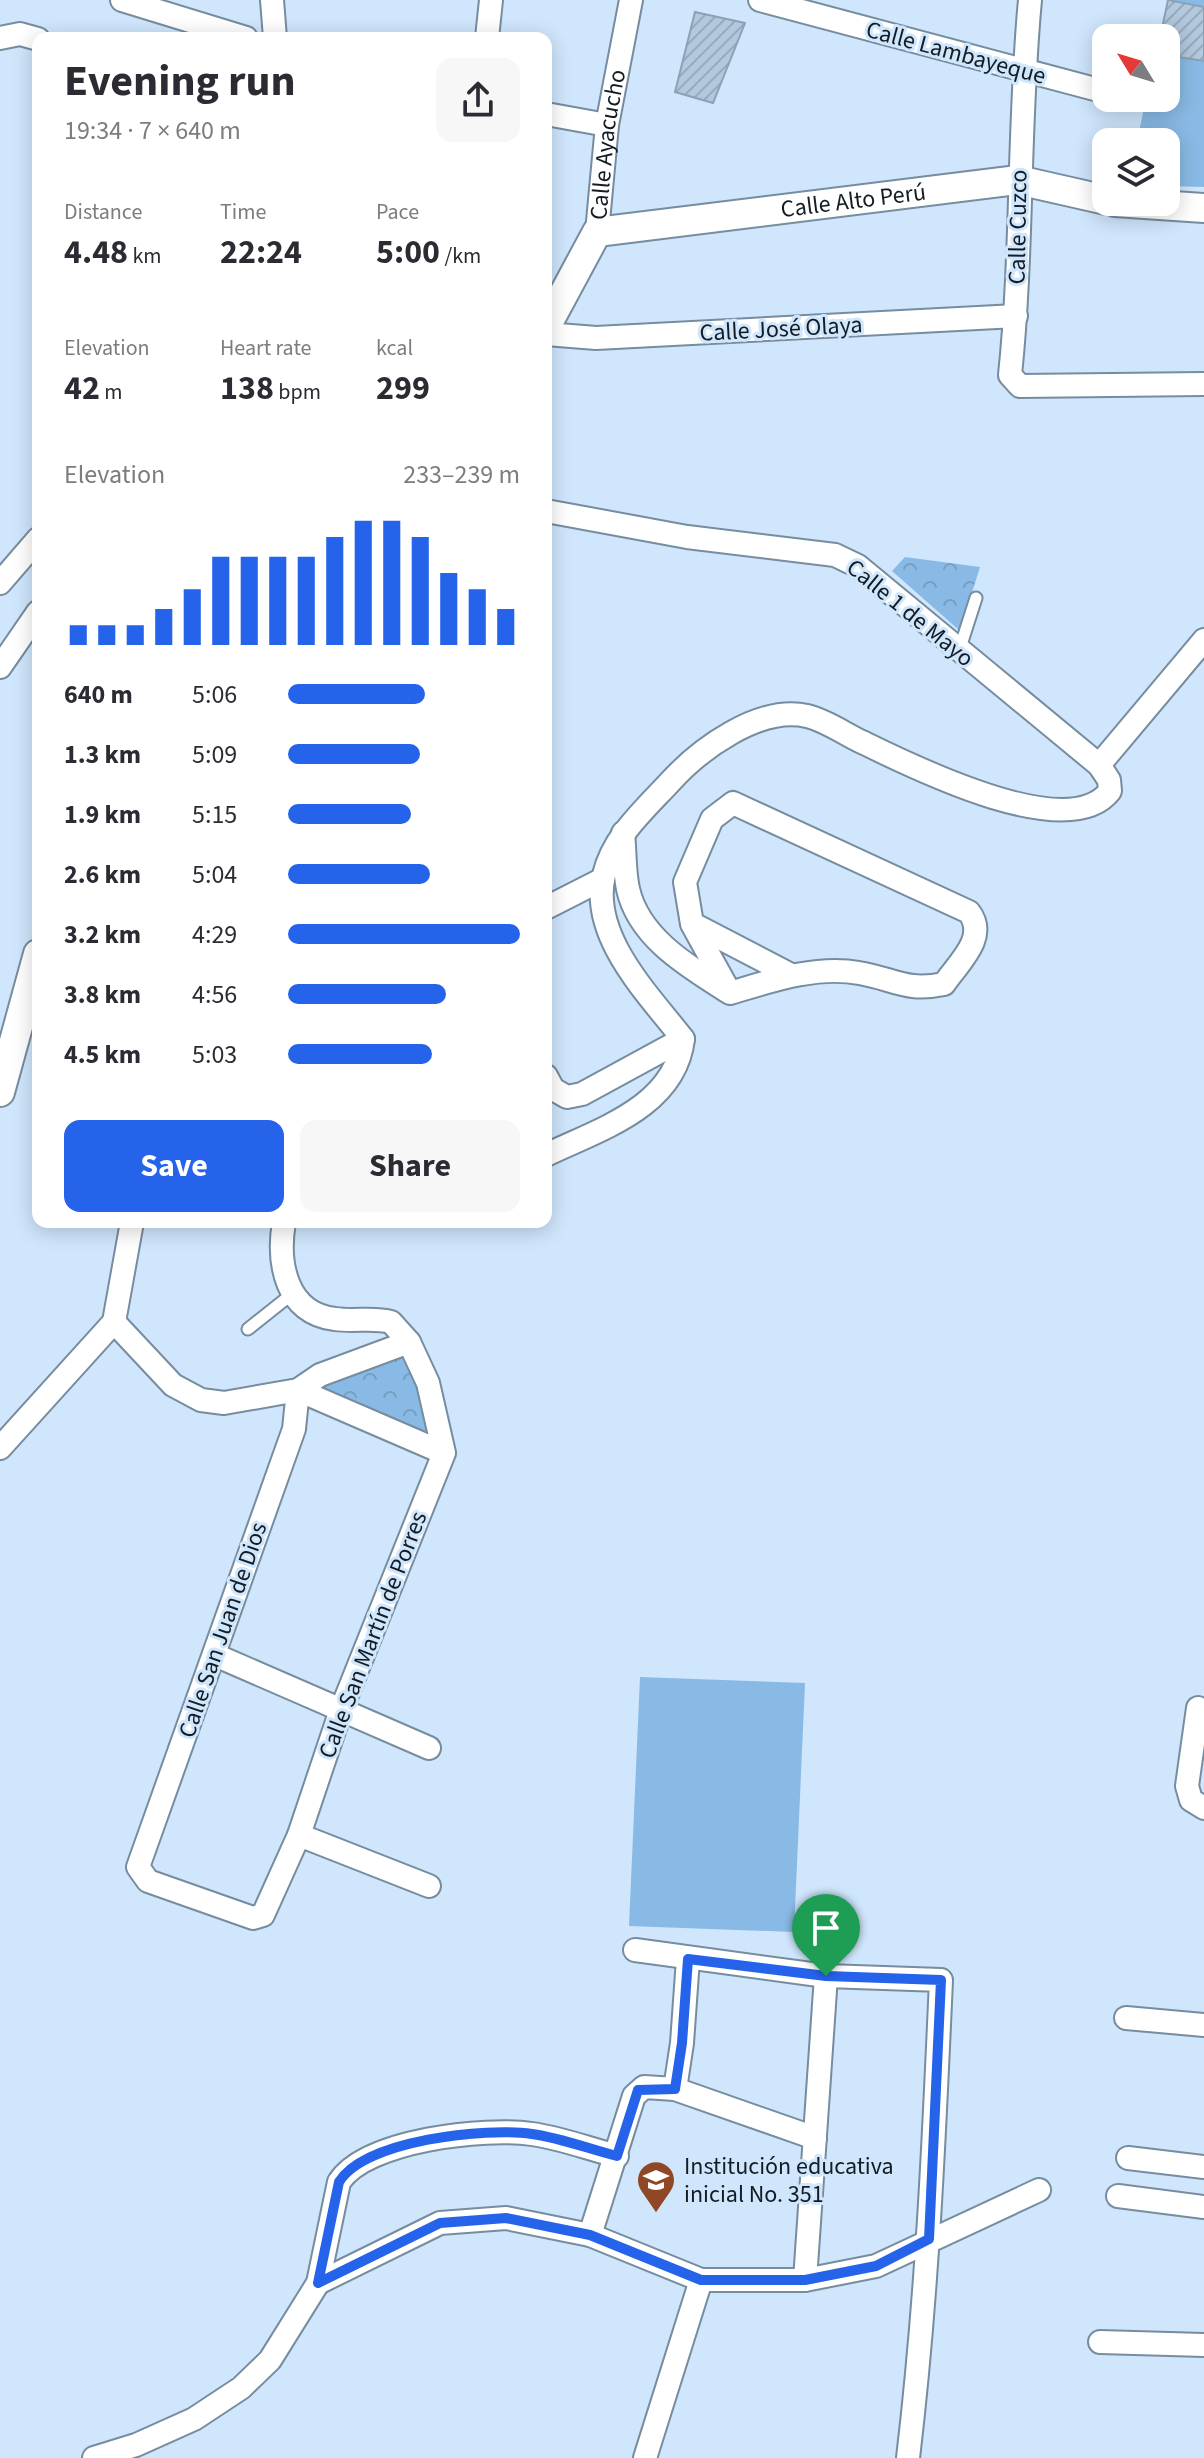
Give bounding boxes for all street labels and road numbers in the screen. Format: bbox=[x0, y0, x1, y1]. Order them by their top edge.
street label: Calle Lambayeque bbox=[862, 12, 1050, 94]
street label: Calle Ayacucho bbox=[581, 66, 635, 221]
street label: Calle Cuzco bbox=[1000, 169, 1036, 285]
street label: Calle Alto Perú bbox=[779, 174, 928, 227]
street label: Calle José Olaya bbox=[699, 307, 863, 351]
street label: Calle 1 de Mayo bbox=[839, 551, 981, 675]
street label: Calle San Martín de Porres bbox=[310, 1507, 436, 1763]
street label: Calle San Juan de Dios bbox=[170, 1518, 276, 1742]

